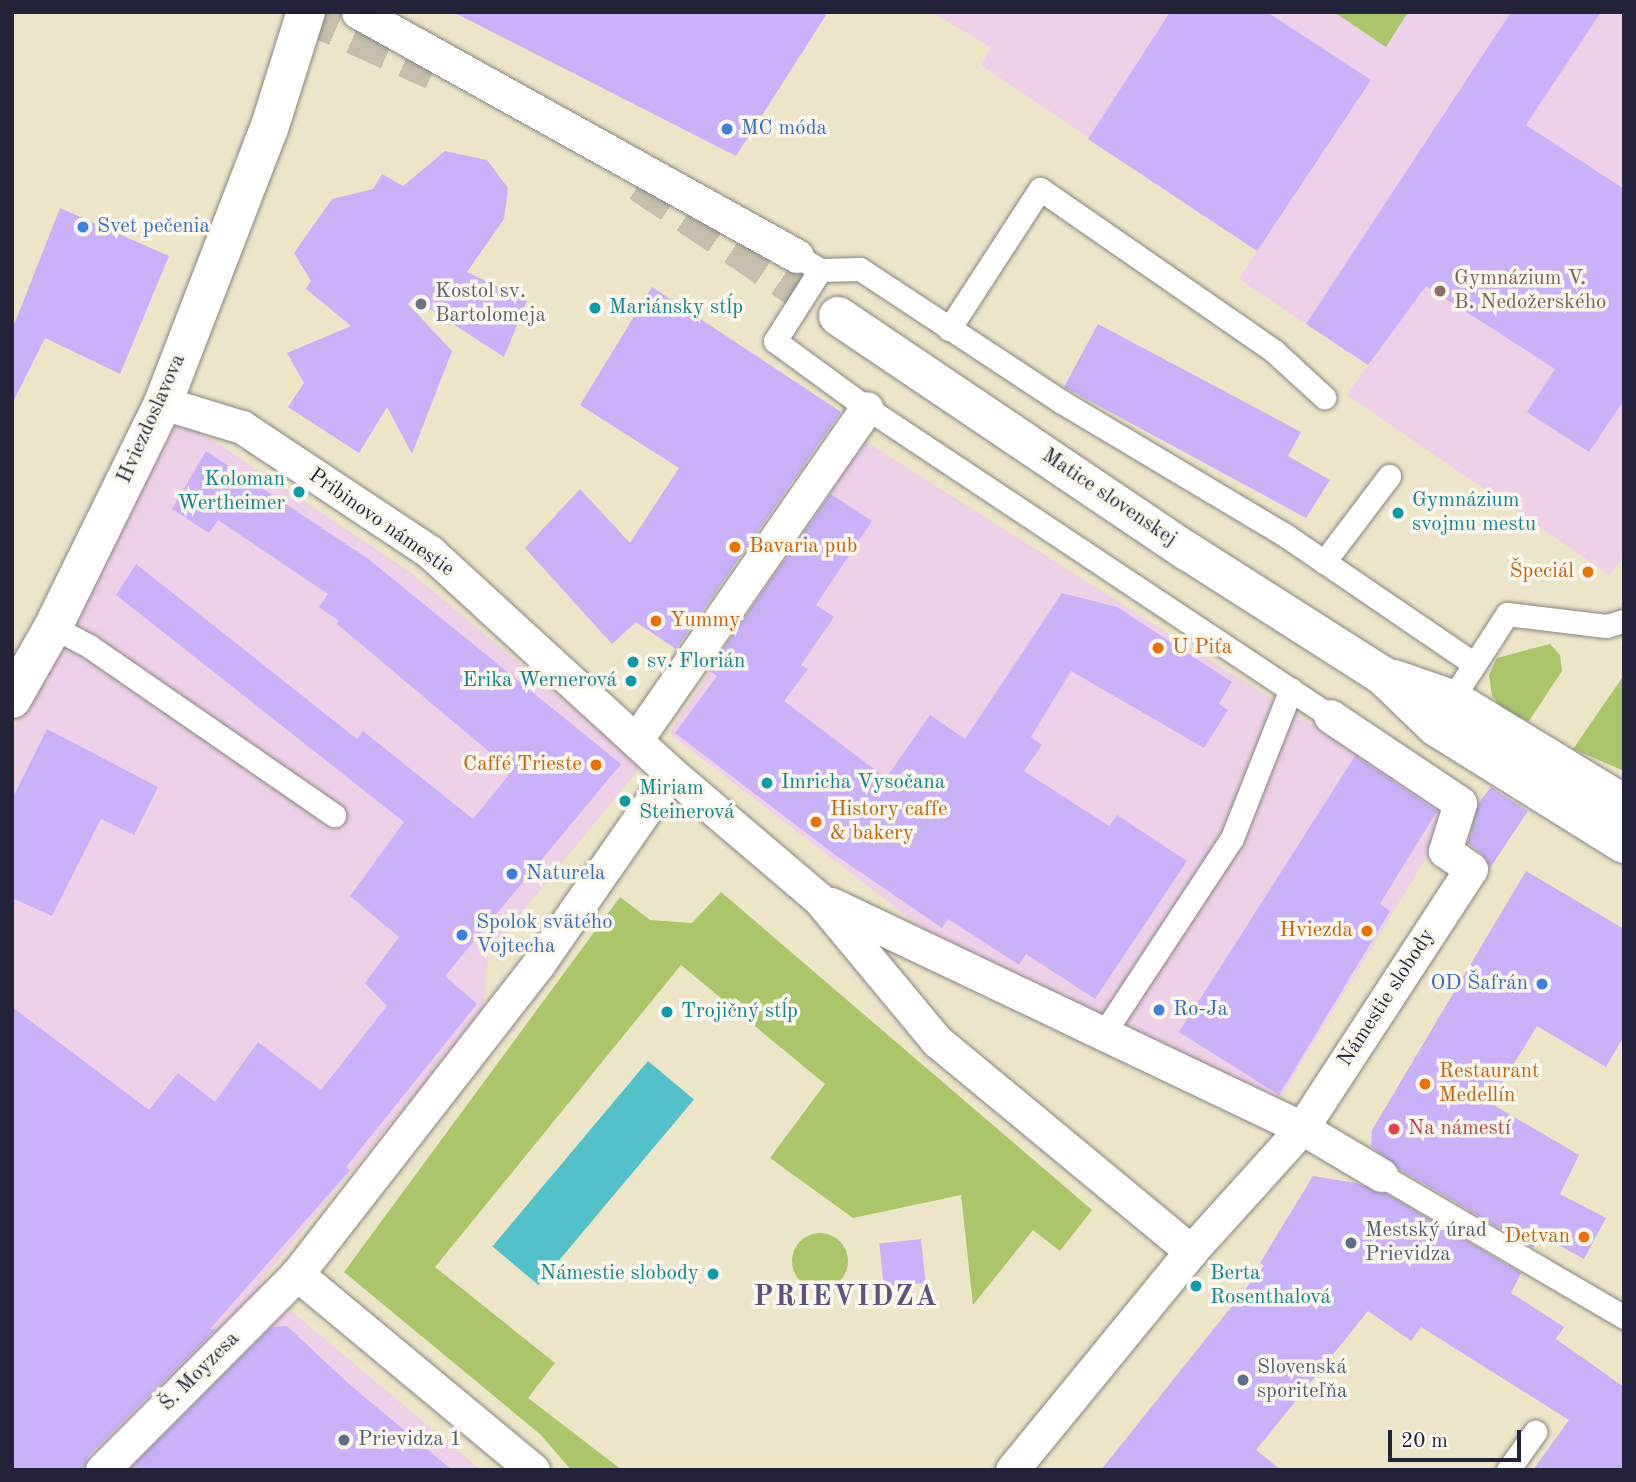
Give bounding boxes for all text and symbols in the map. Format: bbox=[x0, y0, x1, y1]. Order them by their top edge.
place label: MC móda bbox=[741, 116, 827, 142]
marker: MC móda bbox=[719, 121, 735, 137]
place label: Svet pečenia bbox=[97, 214, 210, 240]
marker: Svet pečenia bbox=[75, 219, 91, 235]
place label: Gymnázium V. B. Nedožerského bbox=[1454, 266, 1607, 316]
place label: Kostol sv. Bartolomeja bbox=[435, 279, 546, 329]
marker: Gymnázium V. B. Nedožerského bbox=[1432, 283, 1448, 299]
place label: Mariánsky stĺp bbox=[609, 295, 743, 321]
marker: Kostol sv. Bartolomeja bbox=[413, 296, 429, 312]
marker: Mariánsky stĺp bbox=[587, 300, 603, 316]
street label: Hviezdoslavova bbox=[112, 351, 192, 487]
street label: Matice slovenskej bbox=[1037, 444, 1181, 552]
street label: Pribinovo námestie bbox=[303, 463, 459, 583]
place label: Koloman Wertheimer bbox=[177, 467, 285, 517]
marker: Koloman Wertheimer bbox=[291, 484, 307, 500]
place label: Gymnázium svojmu mestu bbox=[1412, 488, 1536, 538]
marker: Gymnázium svojmu mestu bbox=[1390, 505, 1406, 521]
place label: Bavaria pub bbox=[749, 534, 857, 560]
marker: Bavaria pub bbox=[727, 539, 743, 555]
place label: Špeciál bbox=[1510, 559, 1574, 585]
marker: Špeciál bbox=[1580, 564, 1596, 580]
place label: Yummy bbox=[670, 608, 740, 634]
marker: Yummy bbox=[648, 613, 664, 629]
place label: U Piťa bbox=[1172, 635, 1232, 661]
marker: U Piťa bbox=[1150, 640, 1166, 656]
place label: sv. Florián bbox=[647, 649, 745, 675]
marker: sv. Florián bbox=[625, 654, 641, 670]
place label: Erika Wernerová bbox=[462, 668, 617, 694]
marker: Erika Wernerová bbox=[623, 673, 639, 689]
place label: Caffé Trieste bbox=[463, 752, 582, 778]
marker: Caffé Trieste bbox=[588, 757, 604, 773]
place label: Imricha Vysočana bbox=[781, 770, 945, 796]
marker: Imricha Vysočana bbox=[759, 775, 775, 791]
place label: Miriam Steinerová bbox=[639, 776, 735, 826]
marker: Miriam Steinerová bbox=[617, 793, 633, 809]
place label: History caffe & bakery bbox=[830, 797, 948, 847]
marker: History caffe & bakery bbox=[808, 814, 824, 830]
place label: Naturela bbox=[526, 861, 605, 887]
marker: Naturela bbox=[504, 866, 520, 882]
place label: Spolok svätého Vojtecha bbox=[476, 910, 613, 960]
place label: Hviezda bbox=[1279, 918, 1353, 944]
marker: Hviezda bbox=[1359, 923, 1375, 939]
street label: Námestie slobody bbox=[1333, 924, 1441, 1072]
marker: Spolok svätého Vojtecha bbox=[454, 927, 470, 943]
place label: OD Šafrán bbox=[1430, 971, 1528, 997]
marker: OD Šafrán bbox=[1534, 976, 1550, 992]
place label: Ro-Ja bbox=[1173, 997, 1228, 1023]
place label: Trojičný stĺp bbox=[681, 999, 798, 1025]
marker: Ro-Ja bbox=[1151, 1002, 1167, 1018]
marker: Trojičný stĺp bbox=[659, 1004, 675, 1020]
place label: Restaurant Medellín bbox=[1439, 1059, 1539, 1109]
marker: Restaurant Medellín bbox=[1417, 1076, 1433, 1092]
place label: Na námestí bbox=[1408, 1116, 1511, 1142]
marker: Na námestí bbox=[1386, 1121, 1402, 1137]
place label: Mestský úrad Prievidza bbox=[1365, 1218, 1487, 1268]
place label: Detvan bbox=[1504, 1224, 1570, 1250]
marker: Detvan bbox=[1576, 1229, 1592, 1245]
marker: Mestský úrad Prievidza bbox=[1343, 1235, 1359, 1251]
place label: Námestie slobody bbox=[540, 1261, 699, 1287]
place label: Berta Rosenthalová bbox=[1210, 1261, 1331, 1311]
marker: Námestie slobody bbox=[705, 1266, 721, 1282]
marker: Berta Rosenthalová bbox=[1188, 1278, 1204, 1294]
district label: PRIEVIDZA bbox=[755, 1281, 937, 1315]
street label: Š. Moyzesa bbox=[155, 1327, 245, 1417]
place label: Slovenská sporiteľňa bbox=[1257, 1355, 1347, 1405]
marker: Slovenská sporiteľňa bbox=[1235, 1372, 1251, 1388]
scale bar bbox=[1391, 1416, 1524, 1460]
place label: Prievidza 1 bbox=[358, 1427, 462, 1453]
text: 20 m bbox=[1401, 1431, 1448, 1452]
marker: Prievidza 1 bbox=[336, 1432, 352, 1448]

